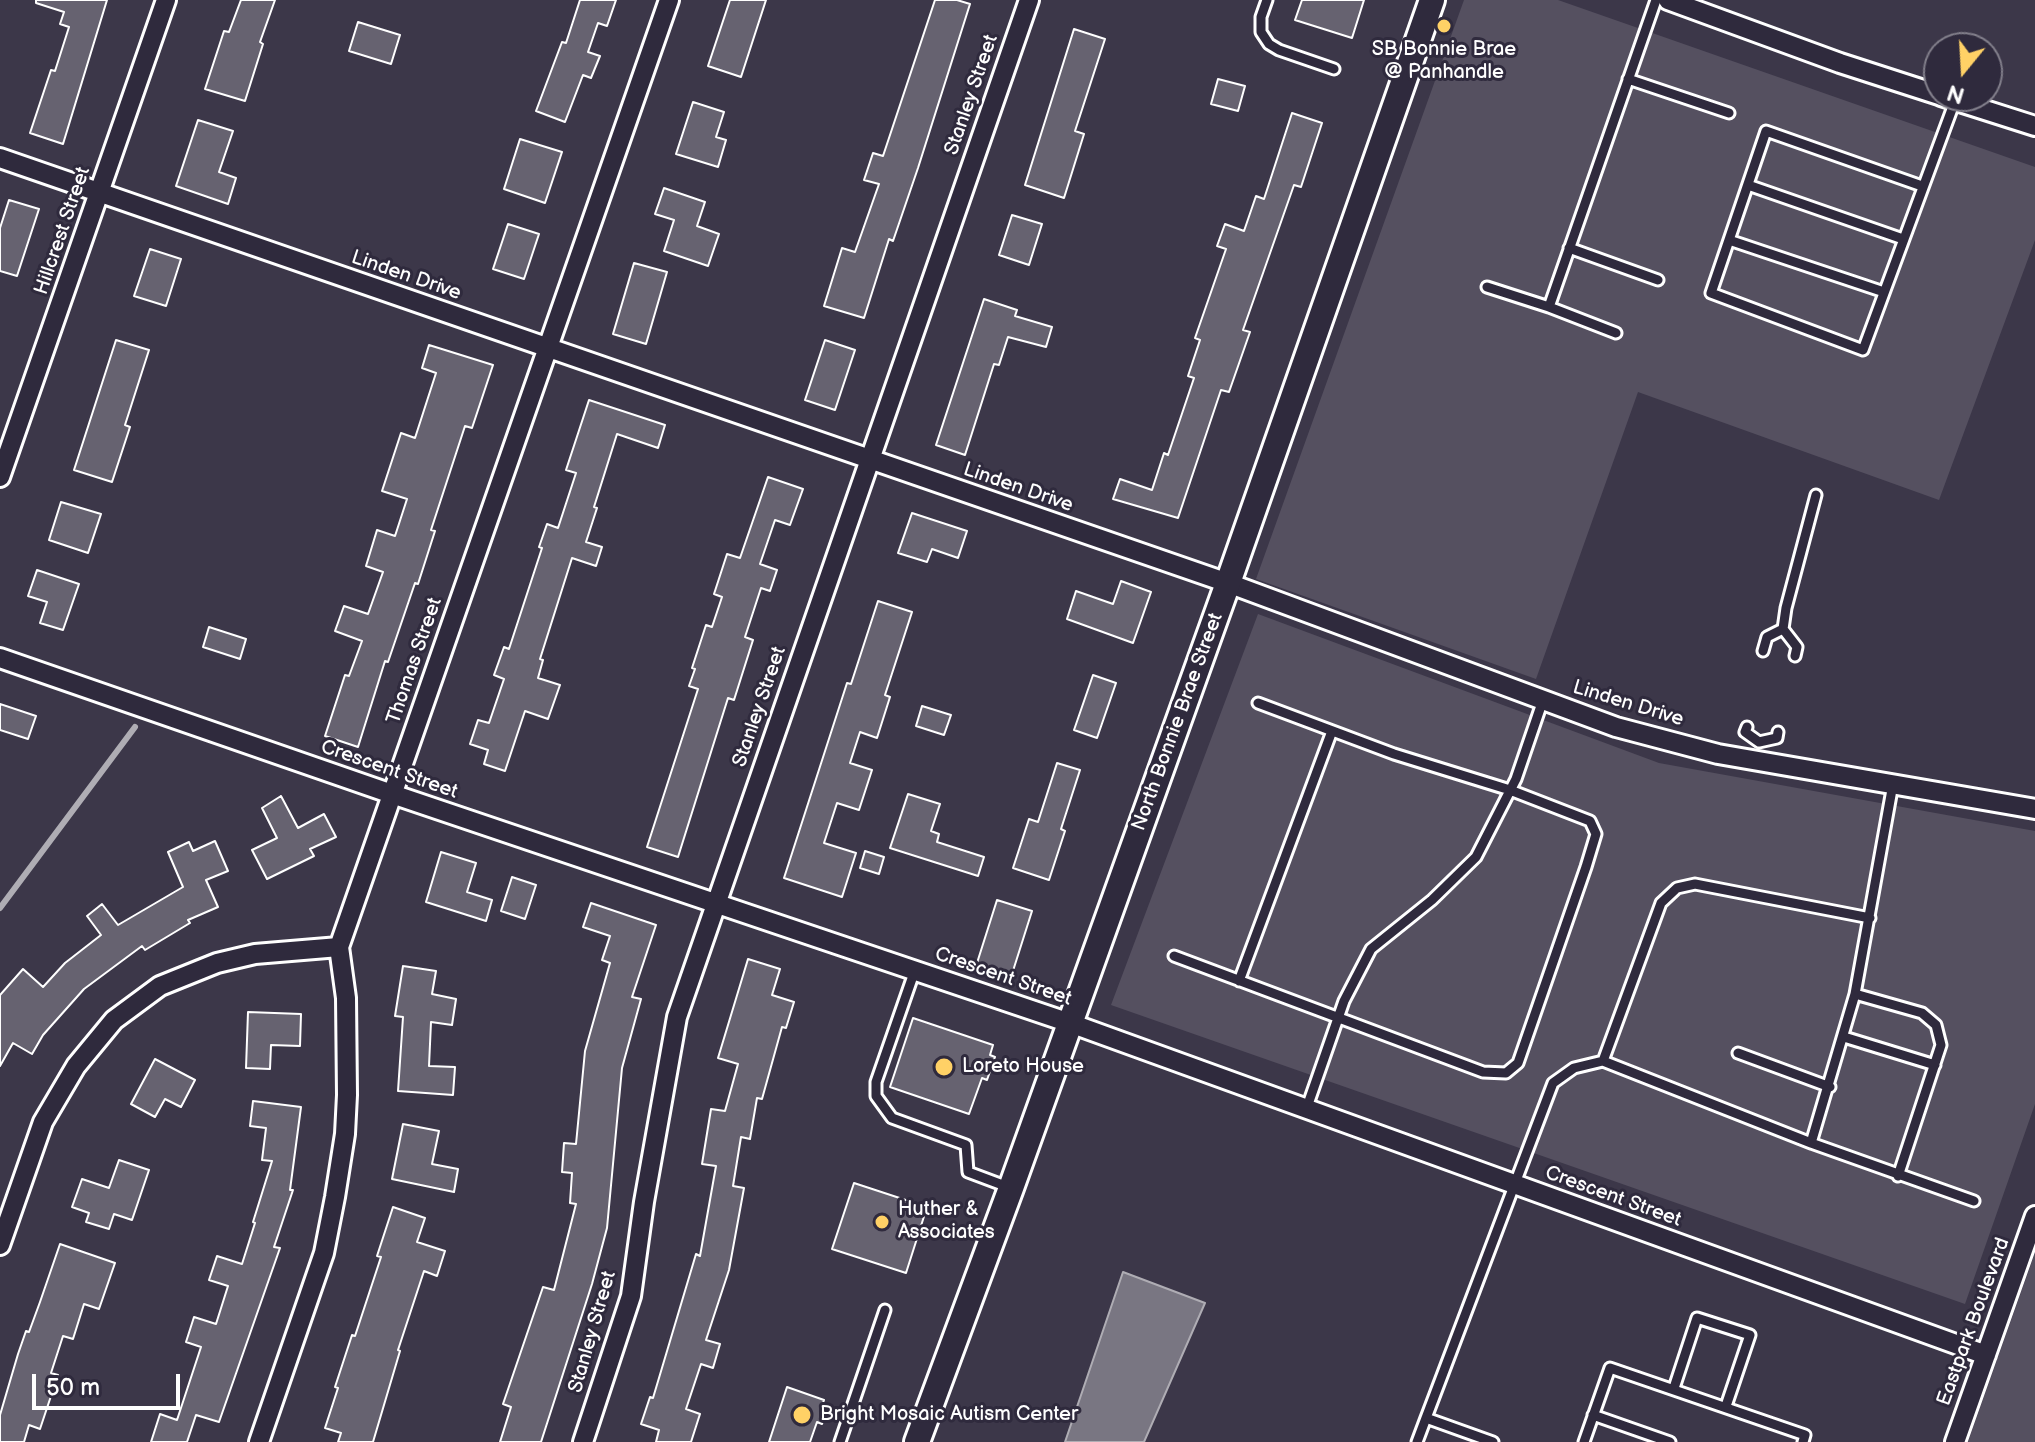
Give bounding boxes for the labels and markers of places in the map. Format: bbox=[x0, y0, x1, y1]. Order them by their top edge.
marker: SB Bonnie Brae @ Panhandle bbox=[1435, 17, 1453, 35]
place label: SB Bonnie Brae @ Panhandle bbox=[1372, 38, 1516, 85]
place label: Loreto House bbox=[962, 1055, 1084, 1079]
marker: Loreto House bbox=[933, 1056, 955, 1078]
place label: Huther & Associates bbox=[898, 1198, 995, 1245]
marker: Huther & Associates bbox=[873, 1213, 891, 1231]
place label: Bright Mosaic Autism Center bbox=[820, 1403, 1078, 1427]
marker: Bright Mosaic Autism Center bbox=[791, 1404, 813, 1426]

